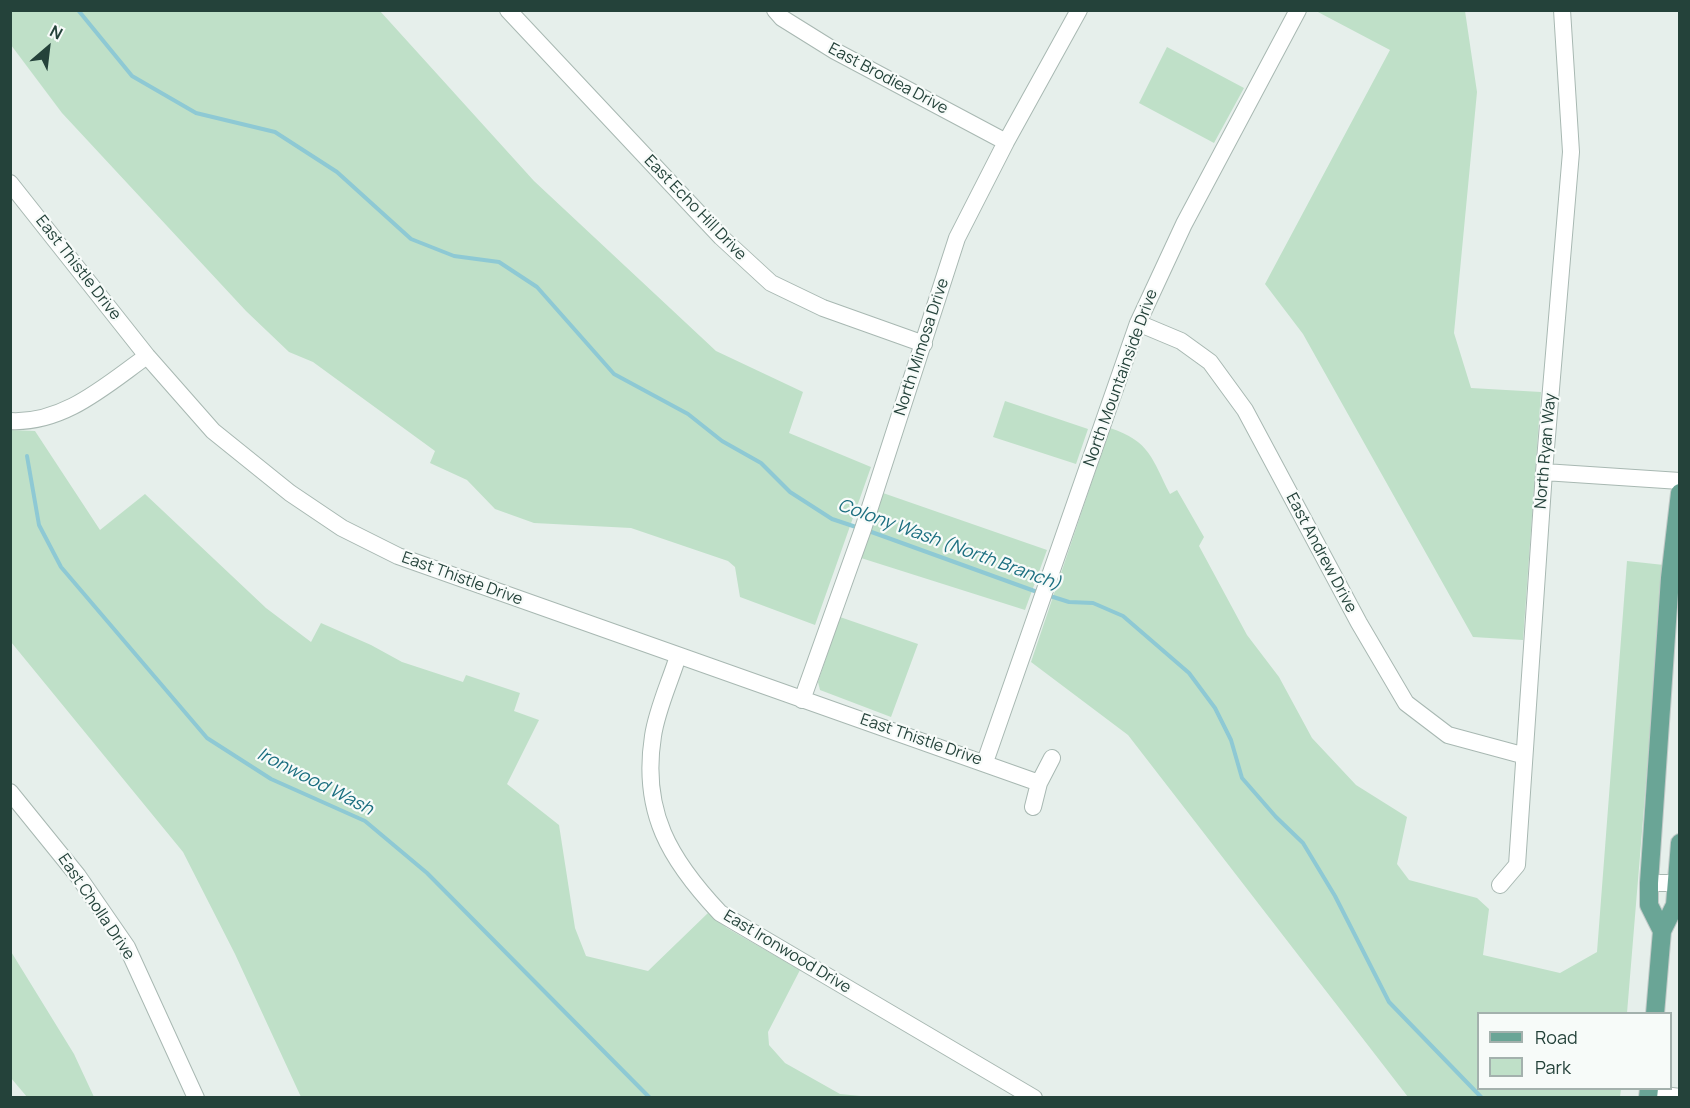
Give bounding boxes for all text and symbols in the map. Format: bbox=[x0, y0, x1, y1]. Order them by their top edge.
north arrow bbox=[18, 18, 78, 78]
text: N bbox=[46, 20, 67, 45]
street label: East Brodiea Drive bbox=[825, 39, 951, 119]
street label: East Echo Hill Drive bbox=[640, 151, 750, 265]
street label: East Thistle Drive bbox=[31, 212, 125, 324]
street label: North Mimosa Drive bbox=[891, 276, 953, 418]
street label: North Mountainside Drive bbox=[1080, 287, 1162, 469]
street label: North Ryan Way bbox=[1531, 392, 1561, 510]
street label: East Andrew Drive bbox=[1281, 490, 1361, 616]
water label: Colony Wash (North Branch) bbox=[834, 495, 1064, 595]
street label: East Thistle Drive bbox=[399, 548, 525, 610]
street label: East Thistle Drive bbox=[858, 710, 984, 770]
water label: Ironwood Wash bbox=[254, 744, 376, 820]
street label: East Cholla Drive bbox=[54, 850, 138, 964]
street label: East Ironwood Drive bbox=[720, 906, 854, 998]
legend bbox=[1477, 1012, 1672, 1090]
text: Road bbox=[1535, 1025, 1578, 1049]
text: Park bbox=[1535, 1055, 1571, 1079]

